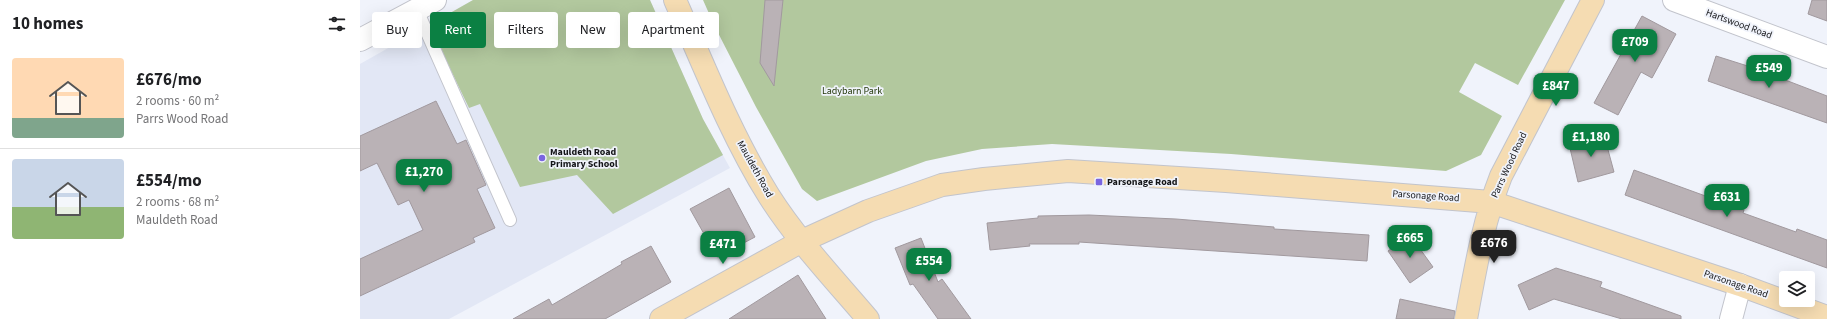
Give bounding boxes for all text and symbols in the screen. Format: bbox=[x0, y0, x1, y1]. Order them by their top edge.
street label: Hartswood Road bbox=[1704, 6, 1774, 42]
text: 10 homes bbox=[12, 12, 83, 36]
chip: Buy bbox=[372, 12, 422, 48]
chip: Rent bbox=[430, 12, 486, 48]
chip: Filters bbox=[494, 12, 558, 48]
chip: New bbox=[566, 12, 620, 48]
chip: Apartment bbox=[628, 12, 719, 48]
icon: filters bbox=[326, 13, 348, 35]
pin: £709 bbox=[1611, 29, 1659, 63]
text: £709 bbox=[1621, 33, 1649, 51]
pin: £549 bbox=[1745, 55, 1793, 89]
text: £549 bbox=[1755, 59, 1783, 77]
text: £676/mo bbox=[136, 68, 202, 92]
pin: £847 bbox=[1532, 73, 1580, 107]
icon: home bbox=[44, 74, 92, 122]
text: £847 bbox=[1542, 77, 1570, 95]
park label: Ladybarn Park bbox=[822, 84, 882, 98]
text: 2 rooms · 60 m² bbox=[136, 92, 219, 110]
text: Parrs Wood Road bbox=[136, 110, 228, 128]
pin: £1,180 bbox=[1558, 124, 1624, 158]
text: £1,180 bbox=[1572, 128, 1610, 146]
street label: Parrs Wood Road bbox=[1488, 130, 1530, 200]
street label: Mauldeth Road bbox=[734, 138, 776, 200]
place label: Mauldeth Road Primary School bbox=[550, 145, 618, 171]
marker: Mauldeth Road Primary School bbox=[537, 153, 547, 163]
pin: £1,270 bbox=[391, 159, 457, 193]
text: £1,270 bbox=[405, 163, 443, 181]
text: £554/mo bbox=[136, 169, 202, 193]
icon: home bbox=[44, 175, 92, 223]
place label: Parsonage Road bbox=[1107, 175, 1178, 189]
marker: Parsonage Road bbox=[1094, 177, 1104, 187]
pin: £631 bbox=[1703, 184, 1751, 218]
street label: Parsonage Road bbox=[1392, 187, 1460, 205]
text: £631 bbox=[1713, 188, 1741, 206]
text: 2 rooms · 68 m² bbox=[136, 193, 219, 211]
text: Mauldeth Road bbox=[136, 211, 218, 229]
pin: £665 bbox=[1386, 225, 1434, 259]
text: £665 bbox=[1396, 229, 1424, 247]
pin: £676 bbox=[1470, 230, 1518, 264]
pin: £471 bbox=[699, 231, 747, 265]
text: £676 bbox=[1480, 234, 1508, 252]
text: £471 bbox=[709, 235, 737, 253]
pin: £554 bbox=[905, 248, 953, 282]
text: £554 bbox=[915, 252, 943, 270]
street label: Parsonage Road bbox=[1702, 266, 1770, 302]
map controls bbox=[1779, 271, 1815, 307]
button: layers bbox=[1779, 271, 1815, 307]

